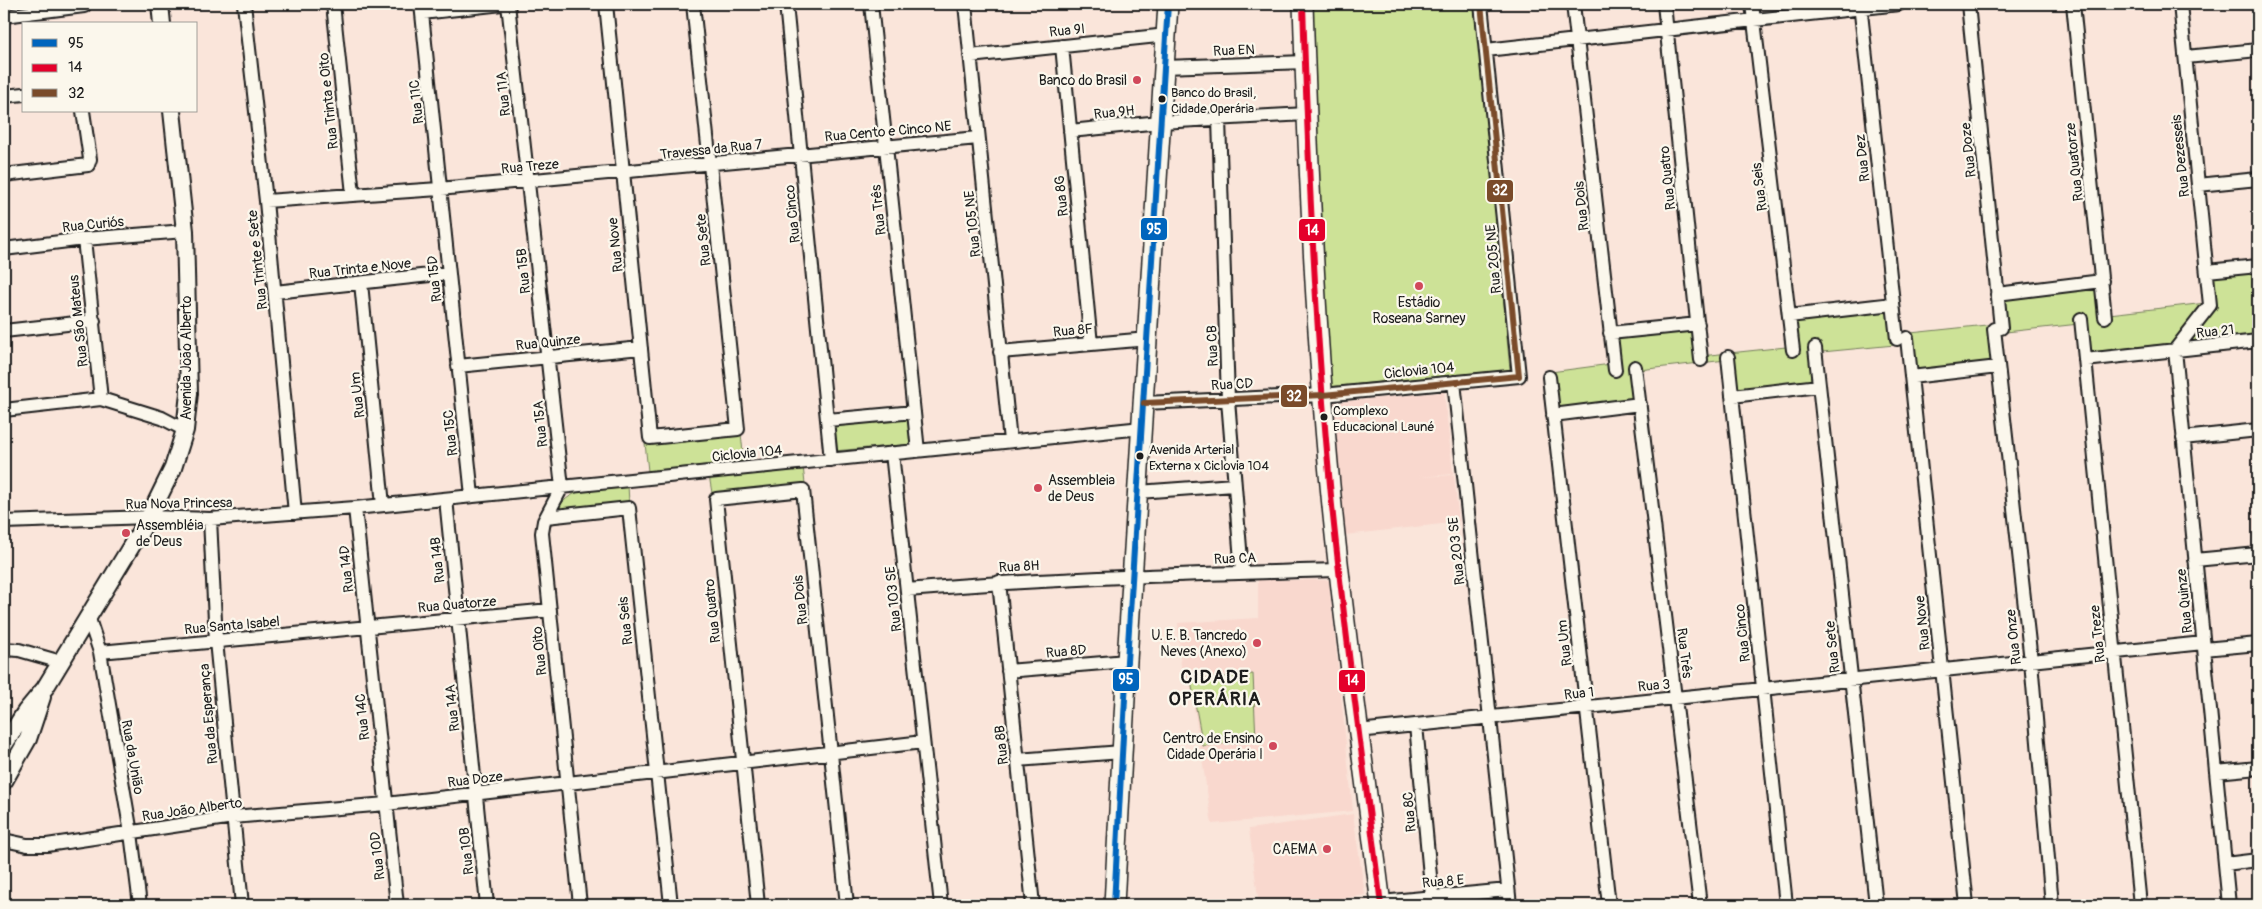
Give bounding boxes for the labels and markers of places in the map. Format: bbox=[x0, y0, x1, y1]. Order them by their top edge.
place label: Banco do Brasil bbox=[1039, 72, 1127, 89]
marker: Banco do Brasil bbox=[1131, 74, 1143, 86]
place label: Banco do Brasil, Cidade Operária bbox=[1171, 85, 1256, 117]
marker: Banco do Brasil, Cidade Operária bbox=[1157, 94, 1167, 104]
marker: Estádio Roseana Sarney bbox=[1413, 280, 1425, 292]
place label: Estádio Roseana Sarney bbox=[1373, 294, 1465, 327]
place label: Complexo Educacional Launé bbox=[1333, 403, 1434, 435]
marker: Complexo Educacional Launé bbox=[1319, 412, 1329, 422]
place label: Avenida Arterial Externa x Ciclovia 104 bbox=[1149, 442, 1269, 474]
marker: Avenida Arterial Externa x Ciclovia 104 bbox=[1135, 451, 1145, 461]
place label: Assembleia de Deus bbox=[1048, 472, 1115, 505]
marker: Assembleia de Deus bbox=[1032, 482, 1044, 494]
place label: Assembléia de Deus bbox=[136, 517, 203, 550]
marker: Assembléia de Deus bbox=[120, 527, 132, 539]
place label: U. E. B. Tancredo Neves (Anexo) bbox=[1151, 627, 1247, 660]
marker: U. E. B. Tancredo Neves (Anexo) bbox=[1251, 637, 1263, 649]
place label: Centro de Ensino Cidade Operária I bbox=[1163, 730, 1263, 763]
marker: Centro de Ensino Cidade Operária I bbox=[1267, 740, 1279, 752]
place label: CAEMA bbox=[1273, 841, 1317, 858]
marker: CAEMA bbox=[1321, 843, 1333, 855]

